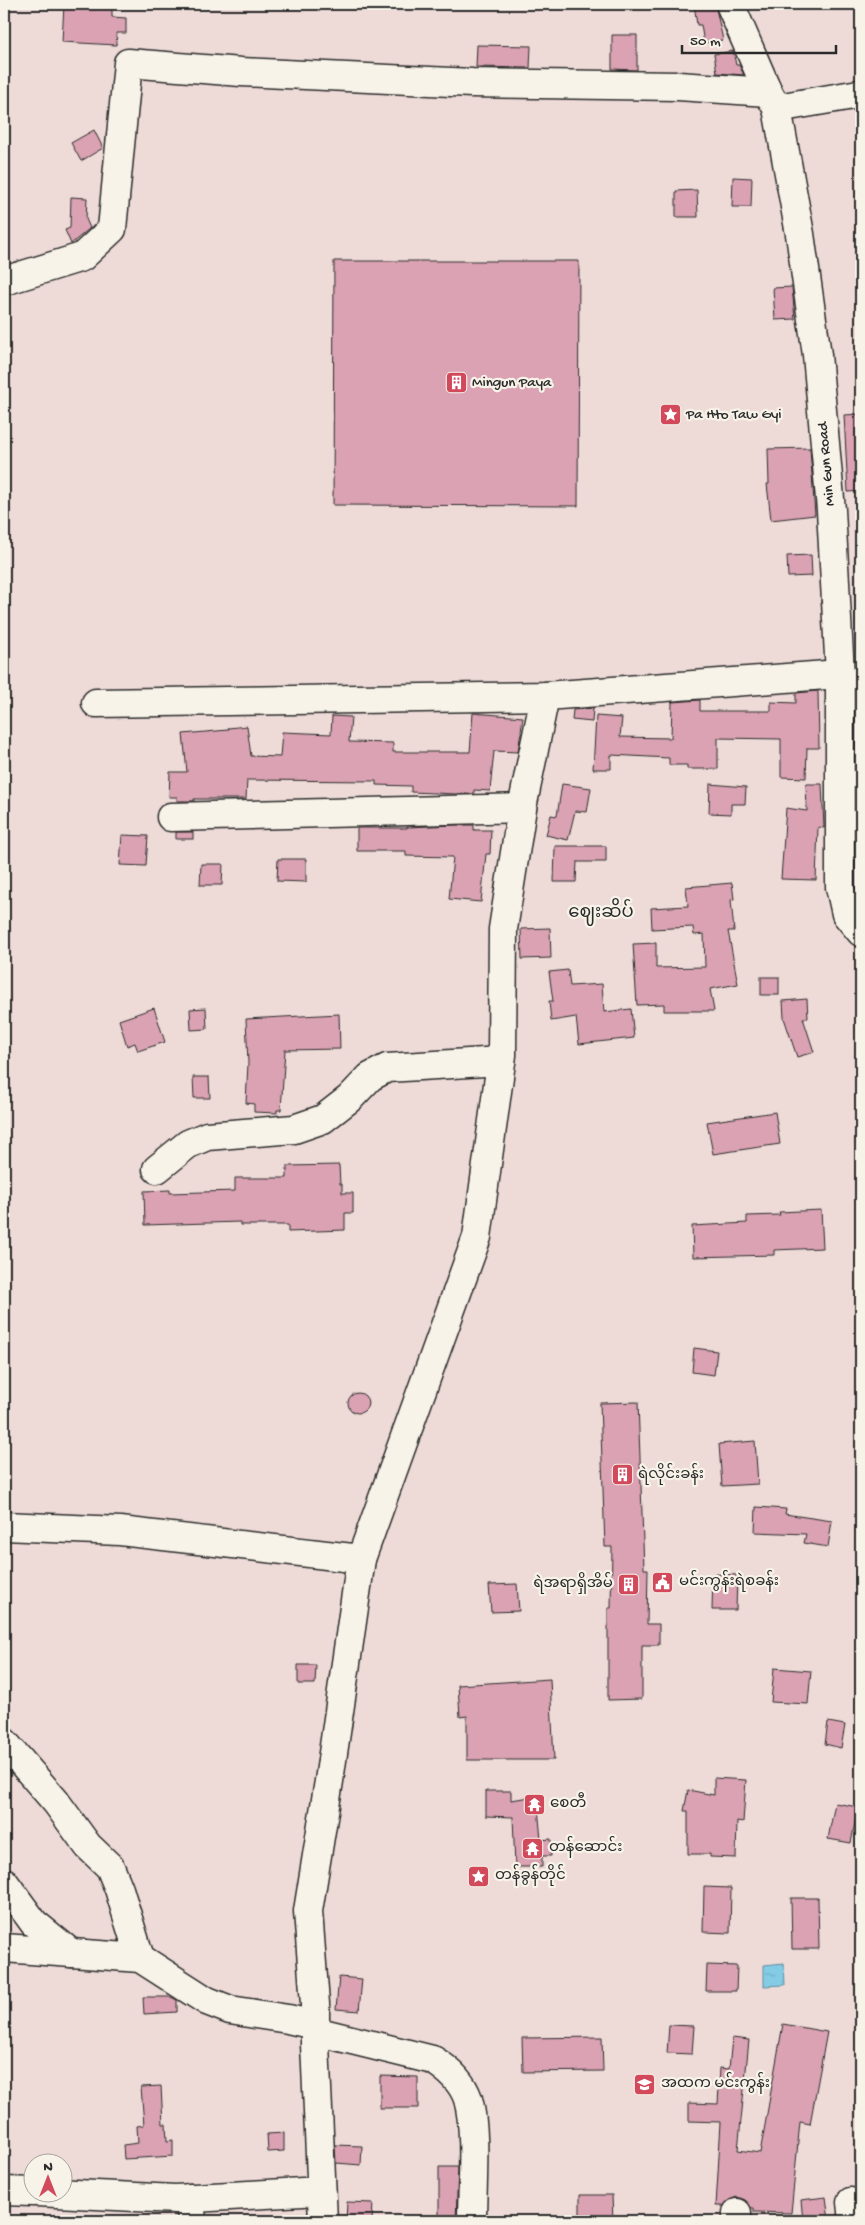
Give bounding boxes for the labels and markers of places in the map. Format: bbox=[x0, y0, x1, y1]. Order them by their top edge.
building icon: Mingun Paya bbox=[444, 371, 468, 395]
place label: Mingun Paya bbox=[472, 374, 552, 392]
place icon: Pa Hto Taw Gyi bbox=[658, 403, 682, 427]
place label: Pa Hto Taw Gyi bbox=[685, 406, 782, 424]
building icon: ရဲလိုင်းခန်း bbox=[610, 1463, 634, 1487]
place label: ရဲလိုင်းခန်း bbox=[638, 1463, 704, 1485]
public building icon: မင်းကွန်းရဲစခန်း bbox=[651, 1570, 675, 1594]
place label: မင်းကွန်းရဲစခန်း bbox=[679, 1570, 779, 1592]
place label: ရဲအရာရှိအိမ် bbox=[533, 1572, 613, 1594]
building icon: ရဲအရာရှိအိမ် bbox=[617, 1572, 641, 1596]
temple icon: စေတီ bbox=[522, 1792, 546, 1816]
place label: စေတီ bbox=[550, 1792, 586, 1813]
temple icon: တန်ဆောင်း bbox=[521, 1836, 545, 1860]
place label: တန်ဆောင်း bbox=[549, 1836, 622, 1858]
place icon: တန်ခွန်တိုင် bbox=[467, 1864, 491, 1888]
place label: တန်ခွန်တိုင် bbox=[495, 1864, 566, 1886]
school or university icon: အထက မင်းကွန်း bbox=[633, 2072, 657, 2096]
place label: အထက မင်းကွန်း bbox=[661, 2072, 770, 2094]

